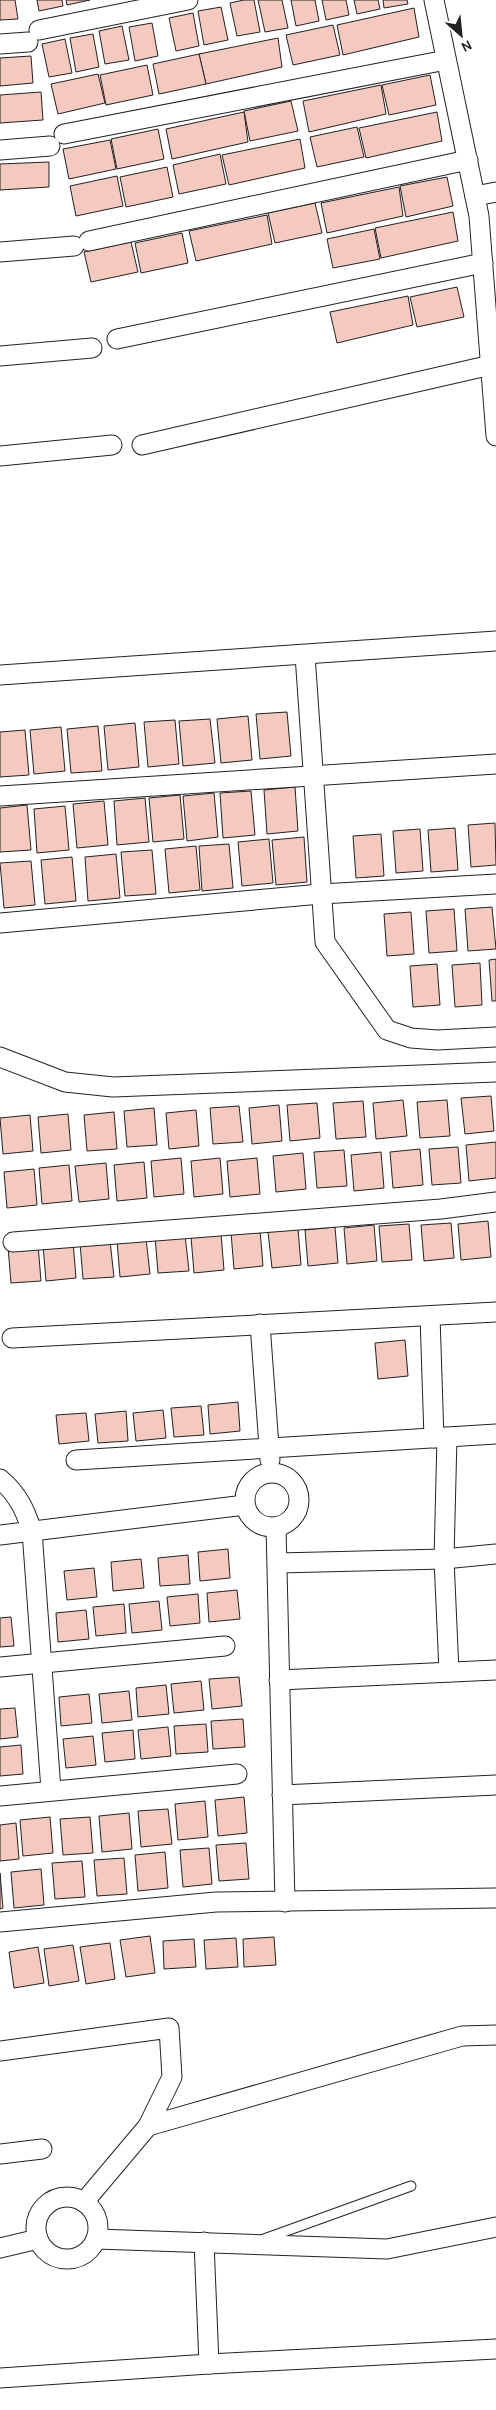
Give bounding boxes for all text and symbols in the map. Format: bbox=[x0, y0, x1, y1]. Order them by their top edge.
north arrow bbox=[436, 10, 486, 60]
text: N bbox=[458, 36, 475, 56]

